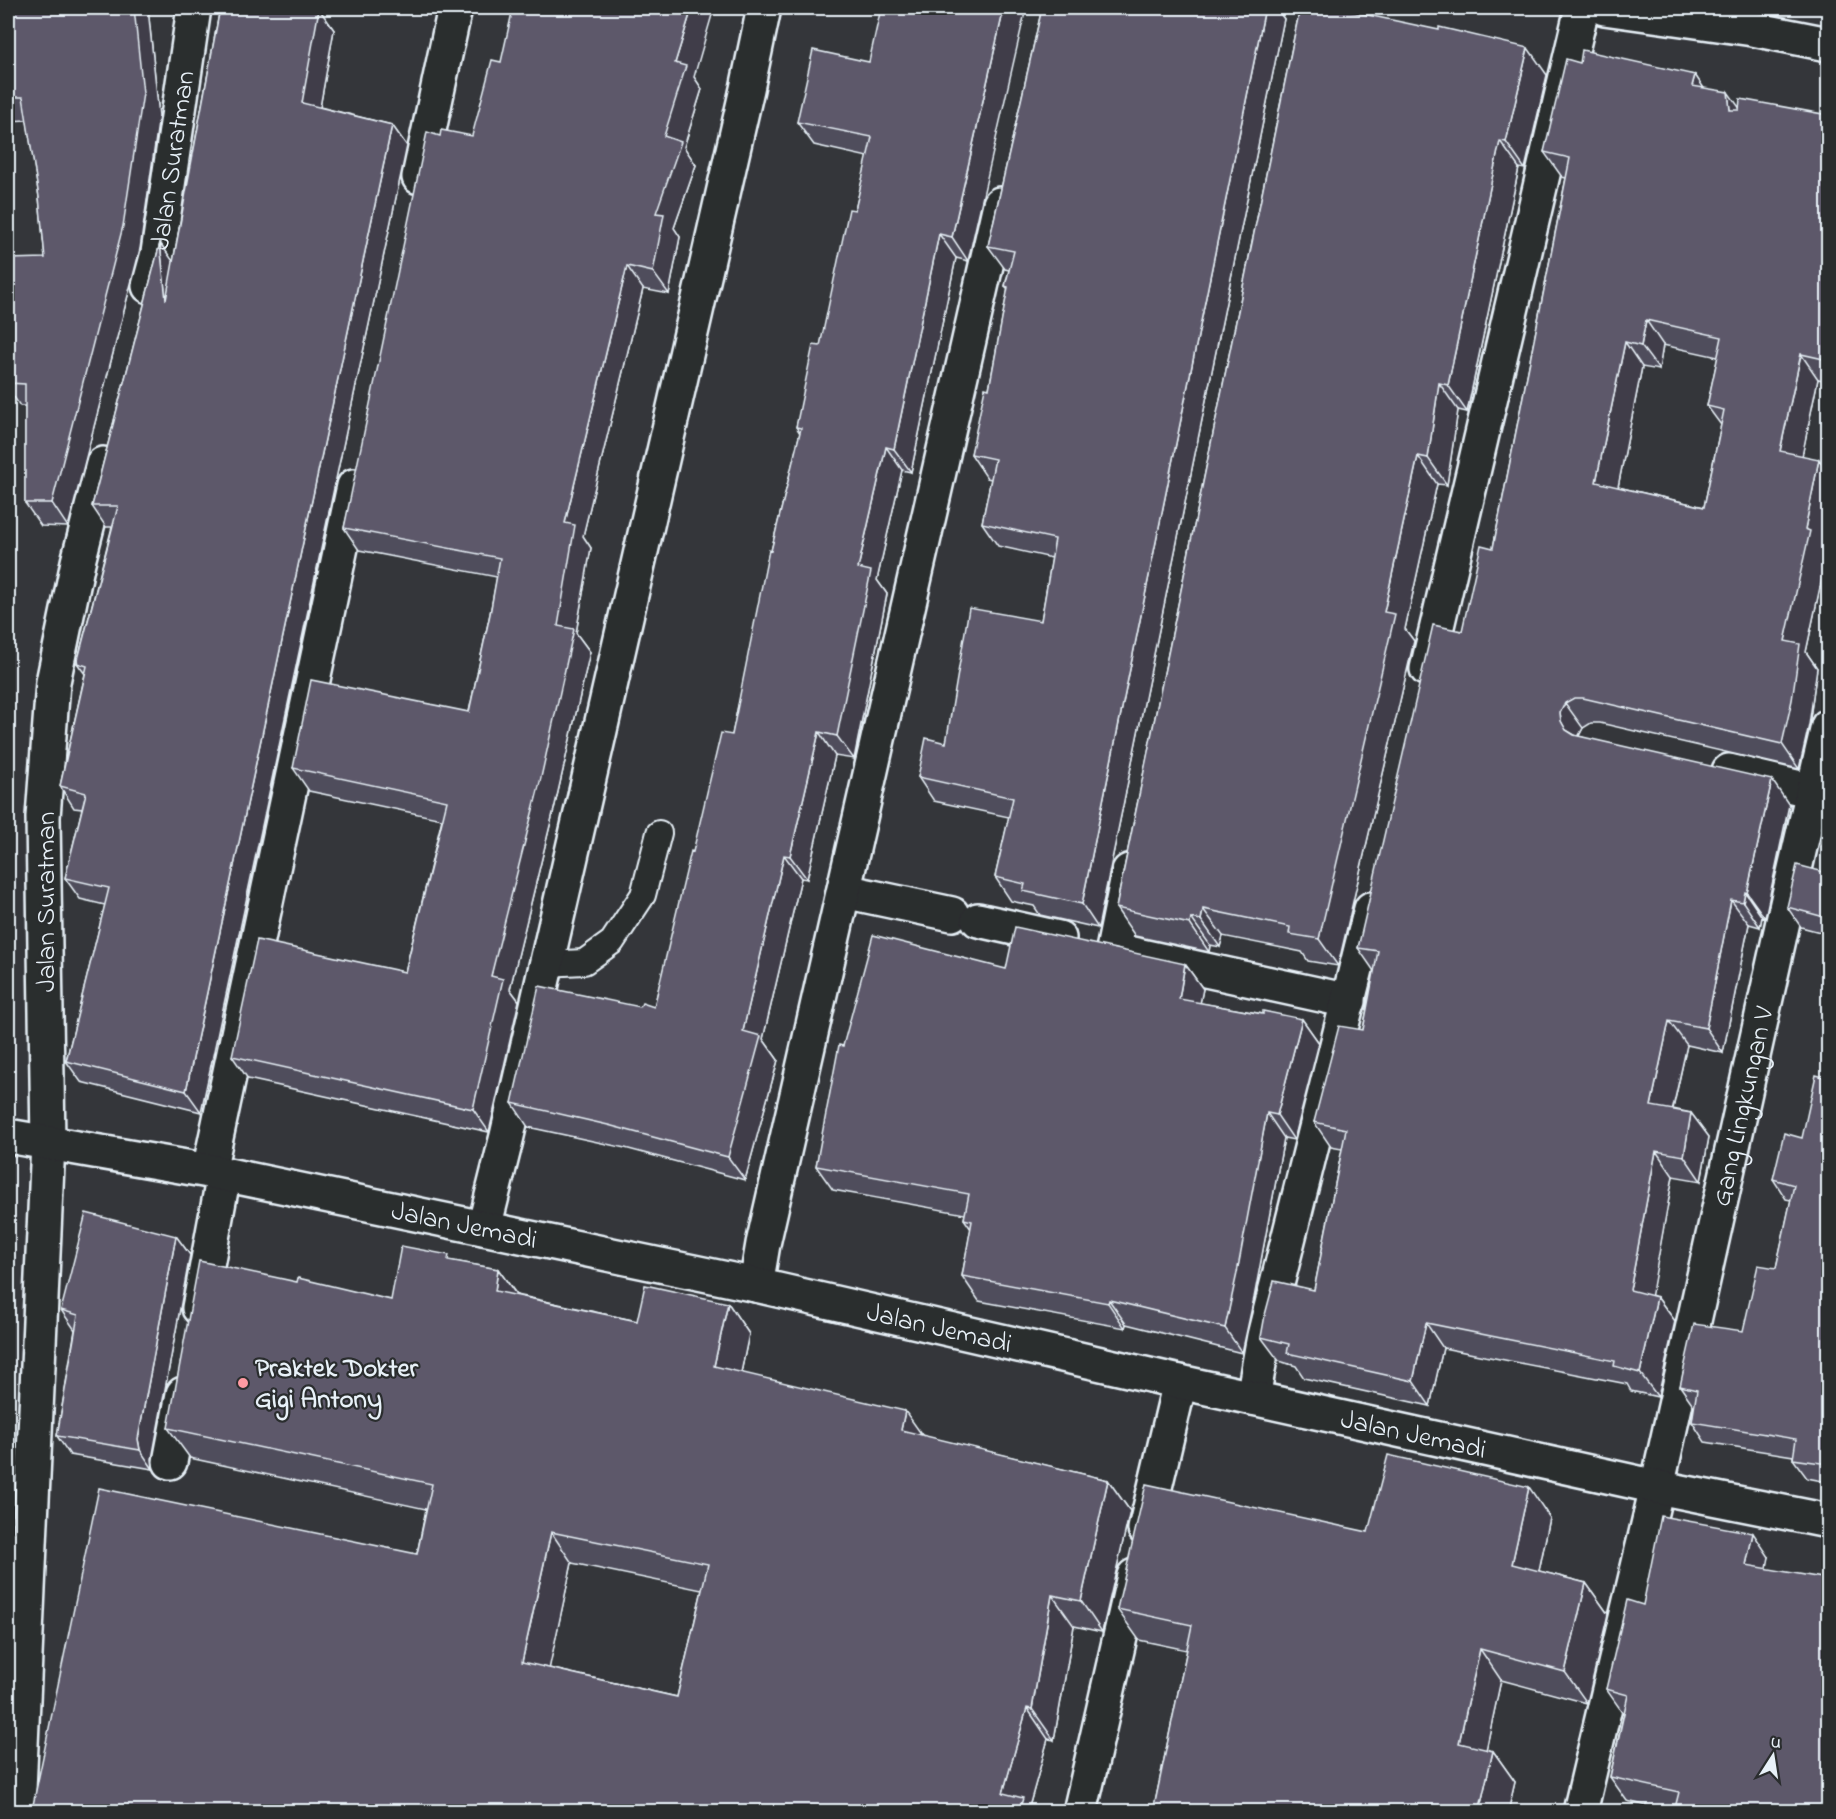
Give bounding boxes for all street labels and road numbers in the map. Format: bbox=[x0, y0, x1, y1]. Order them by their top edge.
street label: Jalan Suratman bbox=[142, 68, 207, 253]
street label: Jalan Suratman bbox=[28, 812, 67, 992]
street label: Gang Lingkungan V bbox=[1703, 1003, 1785, 1210]
street label: Jalan Jemadi bbox=[388, 1193, 540, 1261]
street label: Jalan Jemadi bbox=[862, 1294, 1015, 1365]
street label: Jalan Jemadi bbox=[1337, 1401, 1490, 1471]

